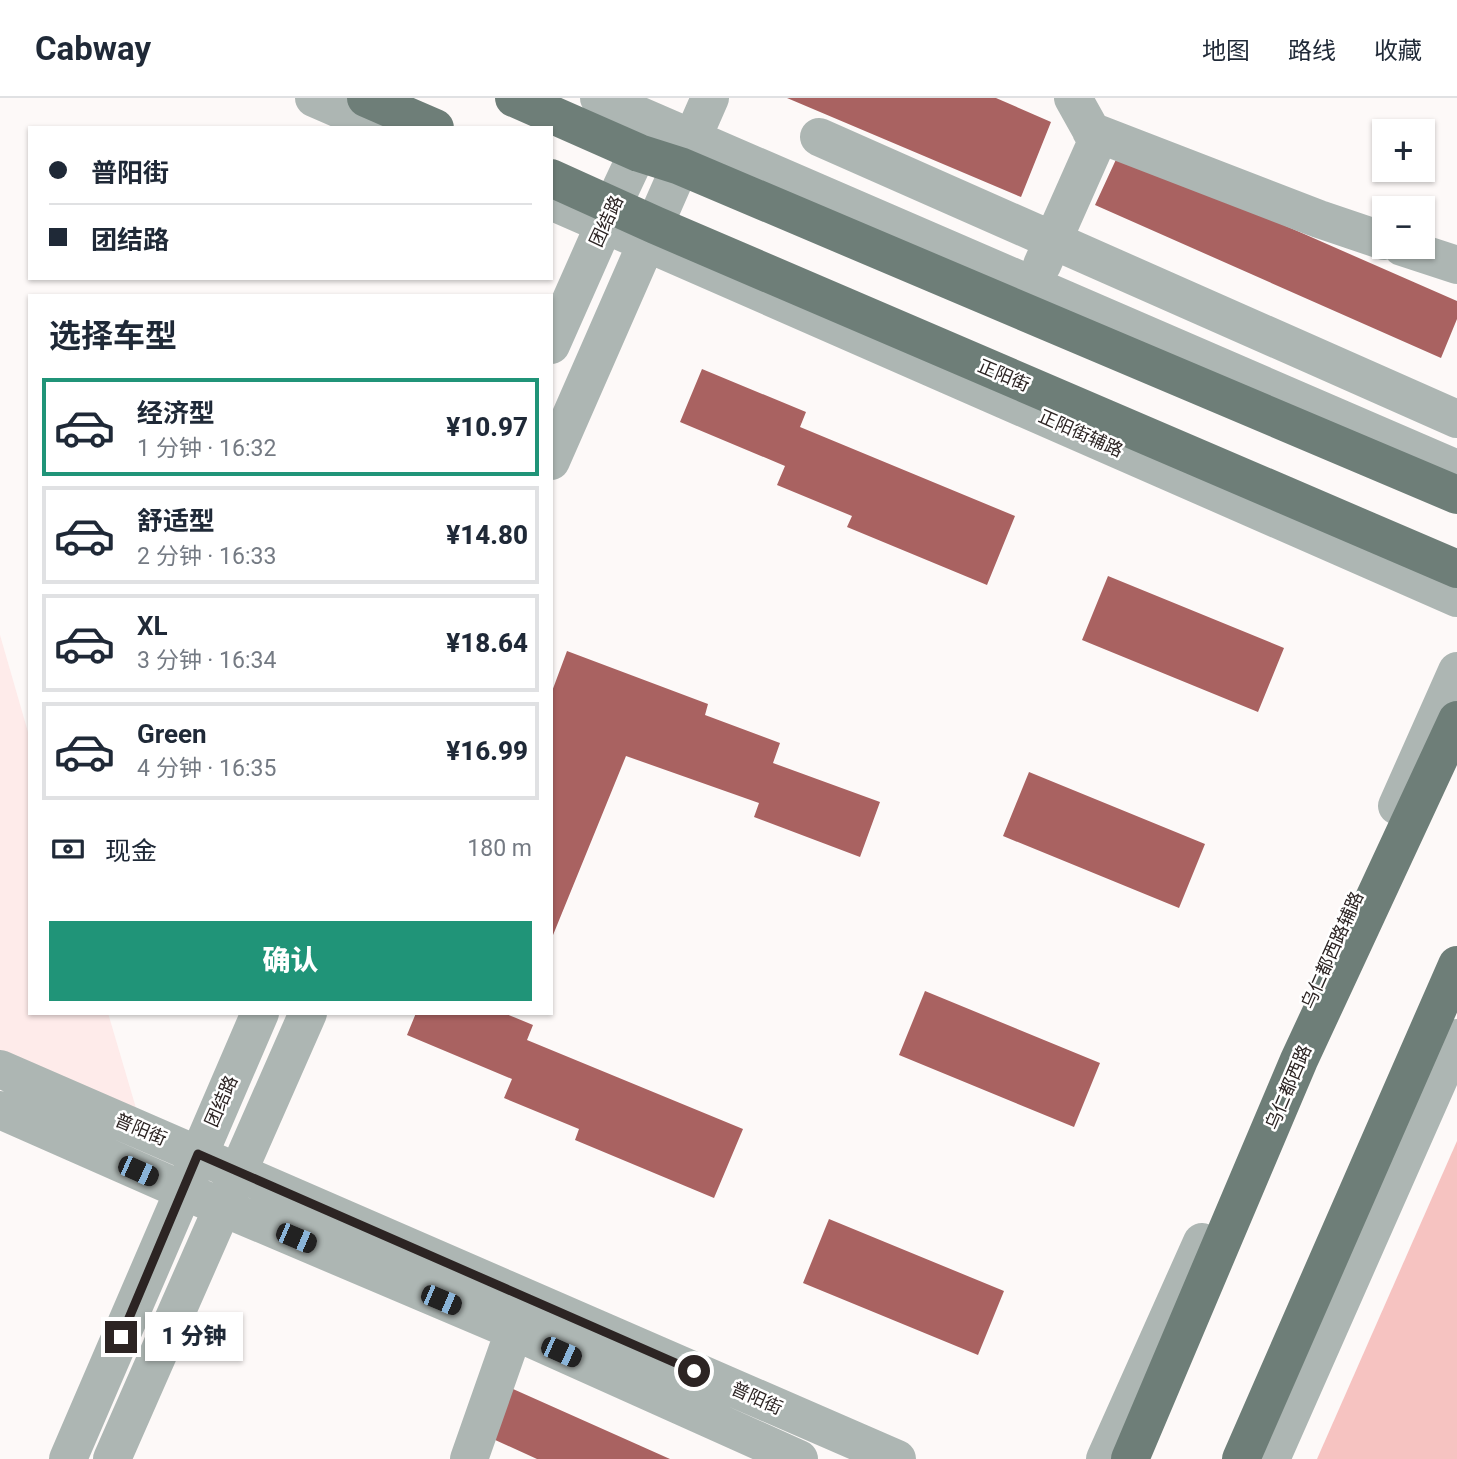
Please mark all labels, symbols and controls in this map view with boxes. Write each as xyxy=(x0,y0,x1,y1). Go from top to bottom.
text: Cabway xyxy=(35,29,151,68)
text: 地图 xyxy=(1202,37,1250,65)
text: 路线 xyxy=(1288,37,1336,65)
text: 收藏 xyxy=(1374,37,1422,65)
map controls xyxy=(1372,119,1435,259)
button: + xyxy=(1372,119,1435,182)
text: 普阳街 xyxy=(91,158,169,188)
street label: 团结路 xyxy=(585,192,627,250)
button: − xyxy=(1372,196,1435,259)
text: 团结路 xyxy=(91,225,169,255)
text: 选择车型 xyxy=(49,317,177,355)
street label: 正阳街 xyxy=(975,355,1033,395)
icon: car xyxy=(53,396,116,459)
text: 经济型 xyxy=(137,398,215,428)
street label: 正阳街辅路 xyxy=(1036,405,1126,461)
text: ¥10.97 xyxy=(446,412,528,442)
text: 1 分钟 · 16:32 xyxy=(137,435,276,462)
icon: car xyxy=(53,504,116,567)
text: 舒适型 xyxy=(137,506,215,536)
text: ¥14.80 xyxy=(446,520,528,550)
text: 2 分钟 · 16:33 xyxy=(137,543,276,570)
text: XL xyxy=(137,611,168,641)
icon: car xyxy=(53,612,116,675)
text: ¥18.64 xyxy=(446,628,528,658)
text: 3 分钟 · 16:34 xyxy=(137,647,276,674)
text: Green xyxy=(137,719,207,749)
icon: car xyxy=(53,720,116,783)
text: ¥16.99 xyxy=(446,736,528,766)
text: 4 分钟 · 16:35 xyxy=(137,755,276,782)
icon: cash xyxy=(49,830,87,868)
text: 180 m xyxy=(467,835,532,862)
text: 现金 xyxy=(105,836,157,866)
street label: 乌仁都西路辅路 xyxy=(1297,888,1367,1012)
button: 确认 xyxy=(49,921,532,1001)
street label: 乌仁都西路 xyxy=(1261,1041,1315,1133)
street label: 团结路 xyxy=(200,1072,242,1130)
street label: 普阳街 xyxy=(112,1109,170,1149)
car xyxy=(115,1153,162,1189)
car xyxy=(273,1220,320,1256)
car xyxy=(418,1282,465,1318)
callout: 1 分钟 xyxy=(146,1312,244,1362)
route end xyxy=(105,1321,137,1353)
text: 1 分钟 xyxy=(162,1323,227,1350)
car xyxy=(538,1334,585,1370)
route start xyxy=(678,1355,710,1387)
street label: 普阳街 xyxy=(728,1377,786,1419)

